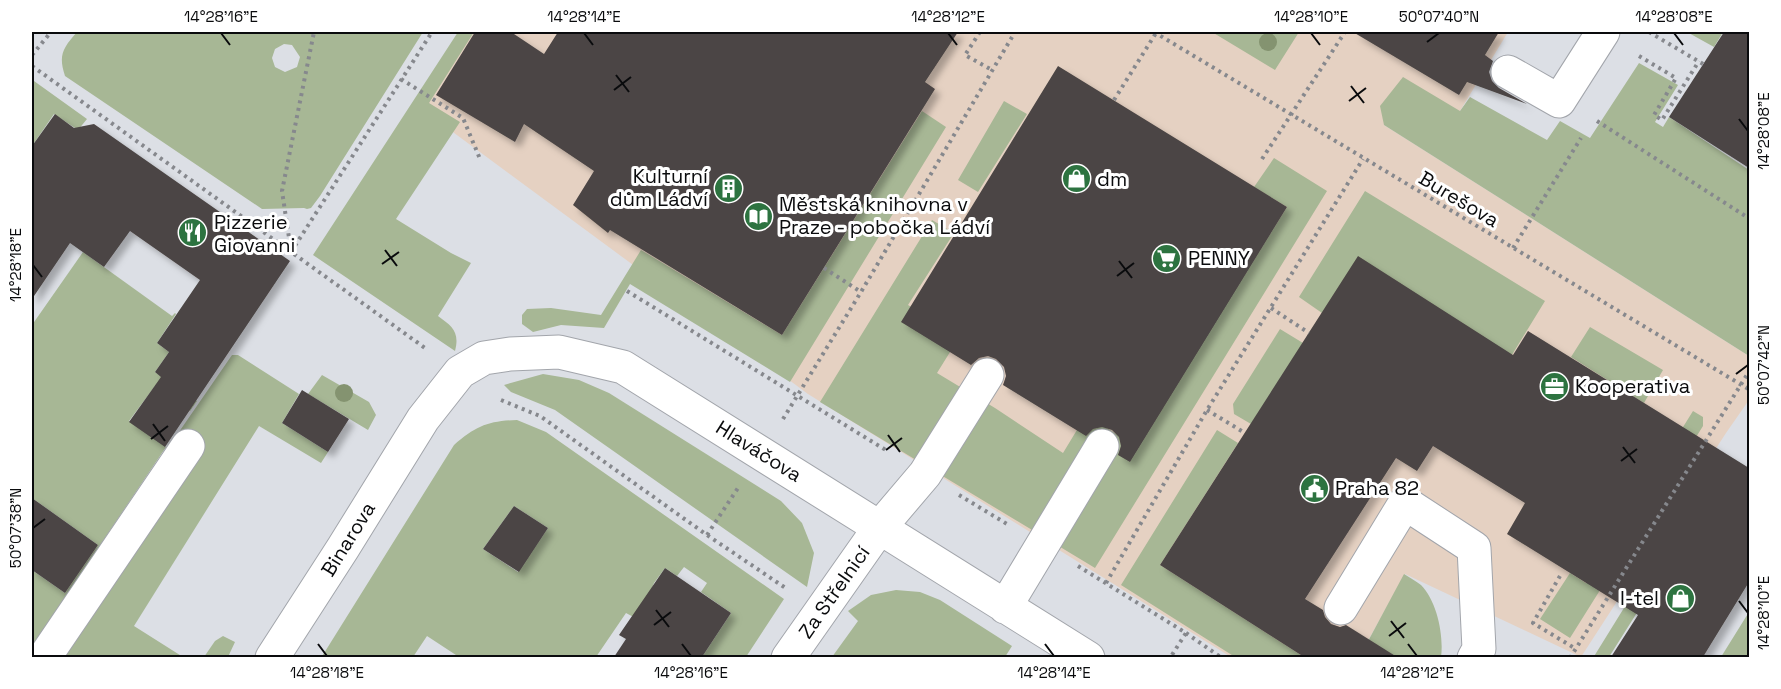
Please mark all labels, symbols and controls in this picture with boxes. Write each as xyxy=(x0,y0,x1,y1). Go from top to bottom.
text: 14°28'16"E xyxy=(184,7,258,26)
text: 14°28'14"E xyxy=(547,7,621,26)
text: 14°28'12"E xyxy=(911,7,985,26)
text: 14°28'10"E xyxy=(1274,7,1348,26)
text: 50°07'40"N xyxy=(1399,7,1479,26)
text: 14°28'08"E xyxy=(1635,7,1713,26)
text: 14°28'08"E xyxy=(1754,92,1773,170)
place label: Kulturní dům Ládví xyxy=(610,163,708,212)
shop icon: dm xyxy=(1060,163,1092,195)
street label: Burešova xyxy=(1414,165,1504,233)
place label: dm xyxy=(1097,166,1127,192)
building icon: Kulturní dům Ládví xyxy=(713,172,745,204)
place label: Městská knihovna v Praze - pobočka Ládví xyxy=(779,191,990,240)
library icon: Městská knihovna v Praze - pobočka Ládví xyxy=(742,200,774,232)
place label: Pizzerie Giovanni xyxy=(214,209,295,258)
restaurant icon: Pizzerie Giovanni xyxy=(177,217,209,249)
text: 14°28'18"E xyxy=(6,228,25,302)
supermarket icon: PENNY xyxy=(1151,242,1183,274)
place label: PENNY xyxy=(1188,245,1250,271)
text: 50°07'42"N xyxy=(1754,325,1773,405)
office icon: Kooperativa xyxy=(1538,370,1570,402)
place label: Kooperativa xyxy=(1575,373,1690,399)
street label: Hlaváčova xyxy=(711,414,807,488)
public building icon: Praha 82 xyxy=(1298,472,1330,504)
place label: Praha 82 xyxy=(1335,475,1419,501)
text: 50°07'38"N xyxy=(6,488,25,568)
street label: Binarova xyxy=(315,497,381,581)
street label: Za Střelnicí xyxy=(792,540,876,644)
text: 14°28'10"E xyxy=(1754,576,1773,650)
shop icon: I-tel xyxy=(1664,582,1696,614)
place label: I-tel xyxy=(1620,585,1659,611)
text: 14°28'18"E xyxy=(290,663,364,682)
text: 14°28'16"E xyxy=(654,663,728,682)
text: 14°28'14"E xyxy=(1017,663,1091,682)
text: 14°28'12"E xyxy=(1380,663,1454,682)

